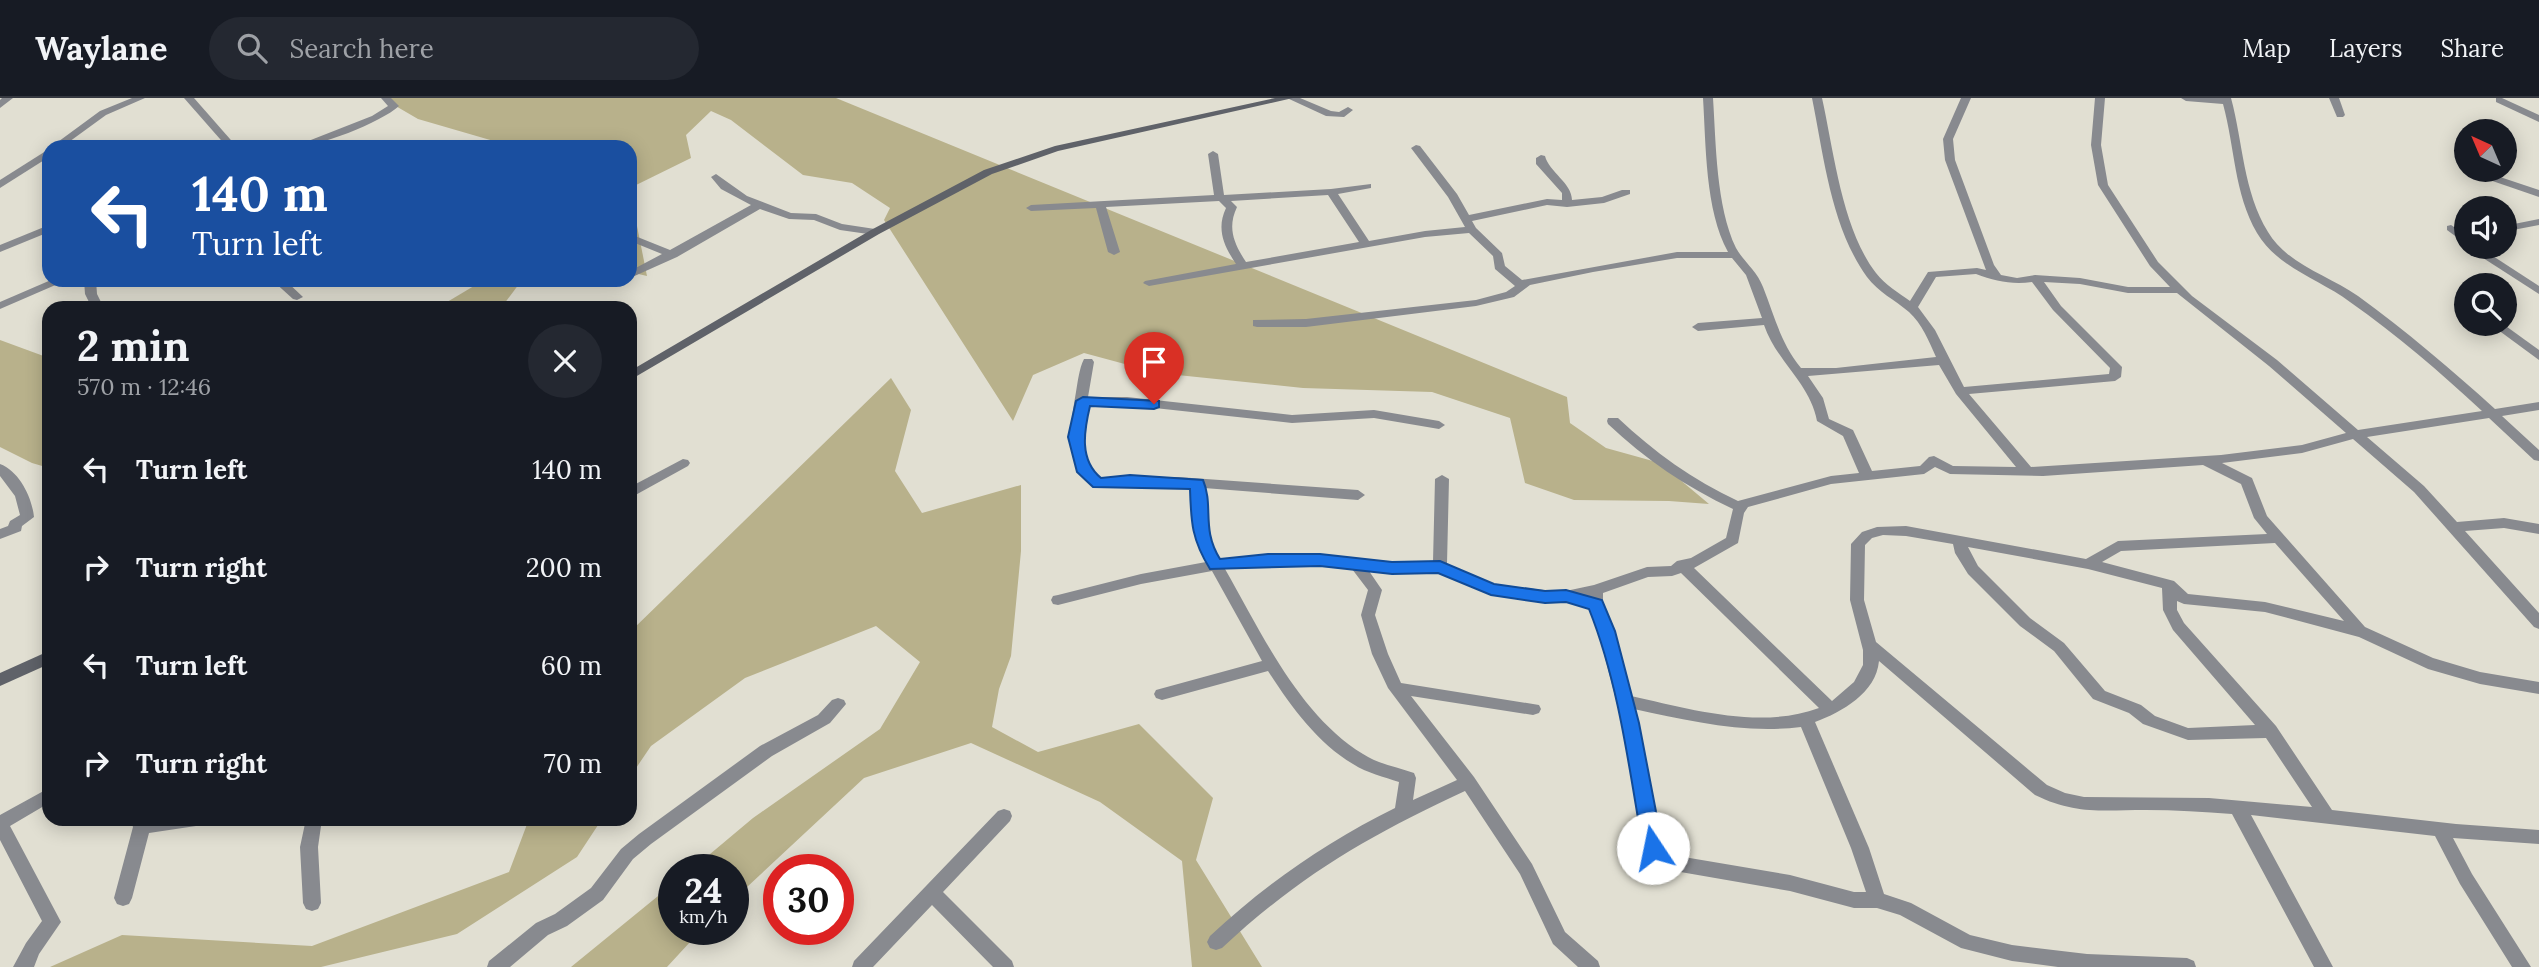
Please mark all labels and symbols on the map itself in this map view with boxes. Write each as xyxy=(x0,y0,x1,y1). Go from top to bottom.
north arrow xyxy=(2454,119,2516,182)
pin xyxy=(1124,332,1184,404)
position arrow xyxy=(1616,811,1690,885)
speed limit sign: 30 xyxy=(763,854,854,945)

